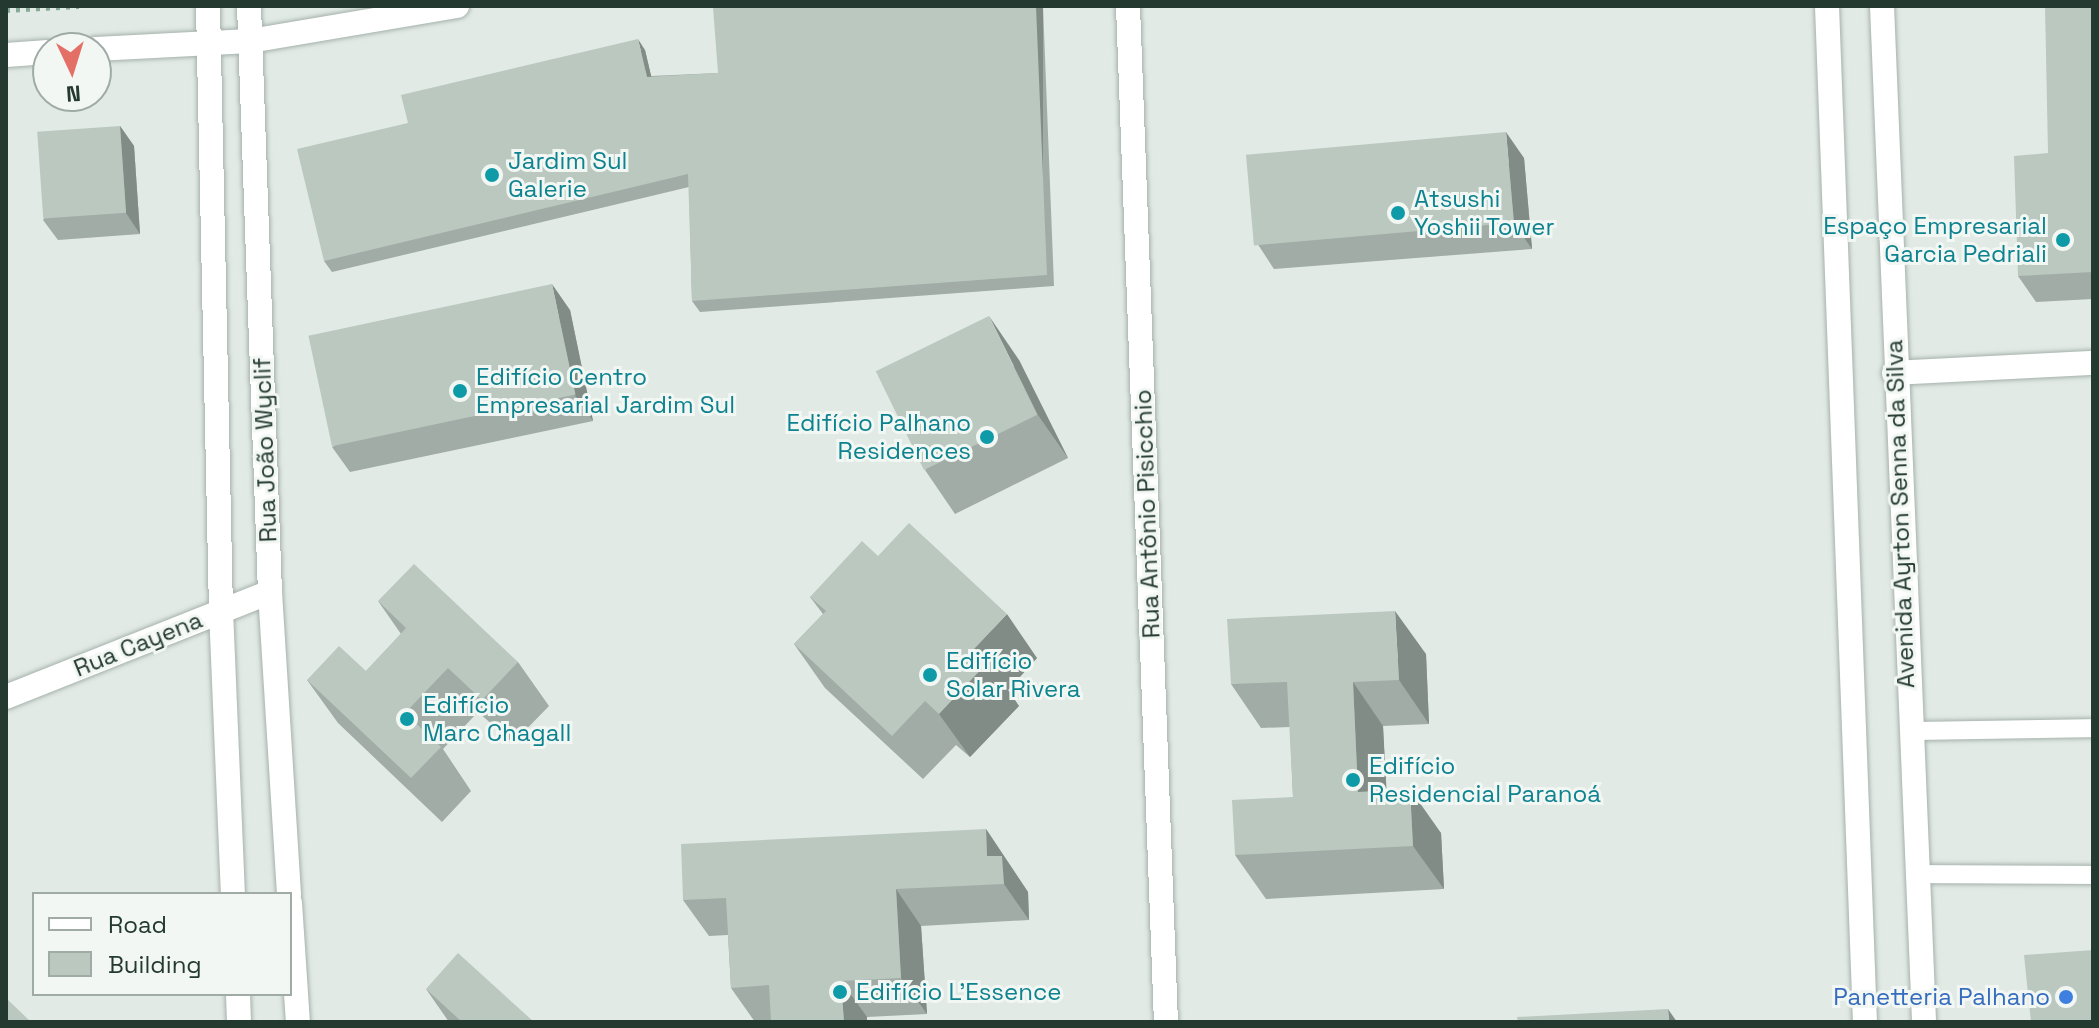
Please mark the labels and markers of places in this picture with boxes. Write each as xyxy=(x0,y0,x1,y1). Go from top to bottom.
place label: Jardim Sul Galerie xyxy=(508,147,627,203)
marker: Jardim Sul Galerie xyxy=(483,166,501,184)
place label: Atsushi Yoshii Tower xyxy=(1414,185,1555,241)
marker: Atsushi Yoshii Tower xyxy=(1389,204,1407,222)
place label: Espaço Empresarial Garcia Pedriali xyxy=(1823,212,2047,268)
marker: Espaço Empresarial Garcia Pedriali xyxy=(2054,231,2072,249)
place label: Edifício Centro Empresarial Jardim Sul xyxy=(476,363,735,419)
marker: Edifício Centro Empresarial Jardim Sul xyxy=(451,382,469,400)
place label: Edifício Palhano Residences xyxy=(787,409,971,465)
marker: Edifício Palhano Residences xyxy=(978,428,996,446)
place label: Edifício Solar Rivera xyxy=(946,647,1081,703)
marker: Edifício Solar Rivera xyxy=(921,666,939,684)
place label: Edifício Marc Chagall xyxy=(423,691,571,747)
marker: Edifício Marc Chagall xyxy=(398,710,416,728)
place label: Edifício Residencial Paranoá xyxy=(1369,752,1601,808)
marker: Edifício Residencial Paranoá xyxy=(1344,771,1362,789)
place label: Edifício L'Essence xyxy=(856,978,1061,1006)
marker: Edifício L'Essence xyxy=(831,983,849,1001)
place label: Panetteria Palhano xyxy=(1833,983,2050,1011)
marker: Panetteria Palhano xyxy=(2057,988,2075,1006)

